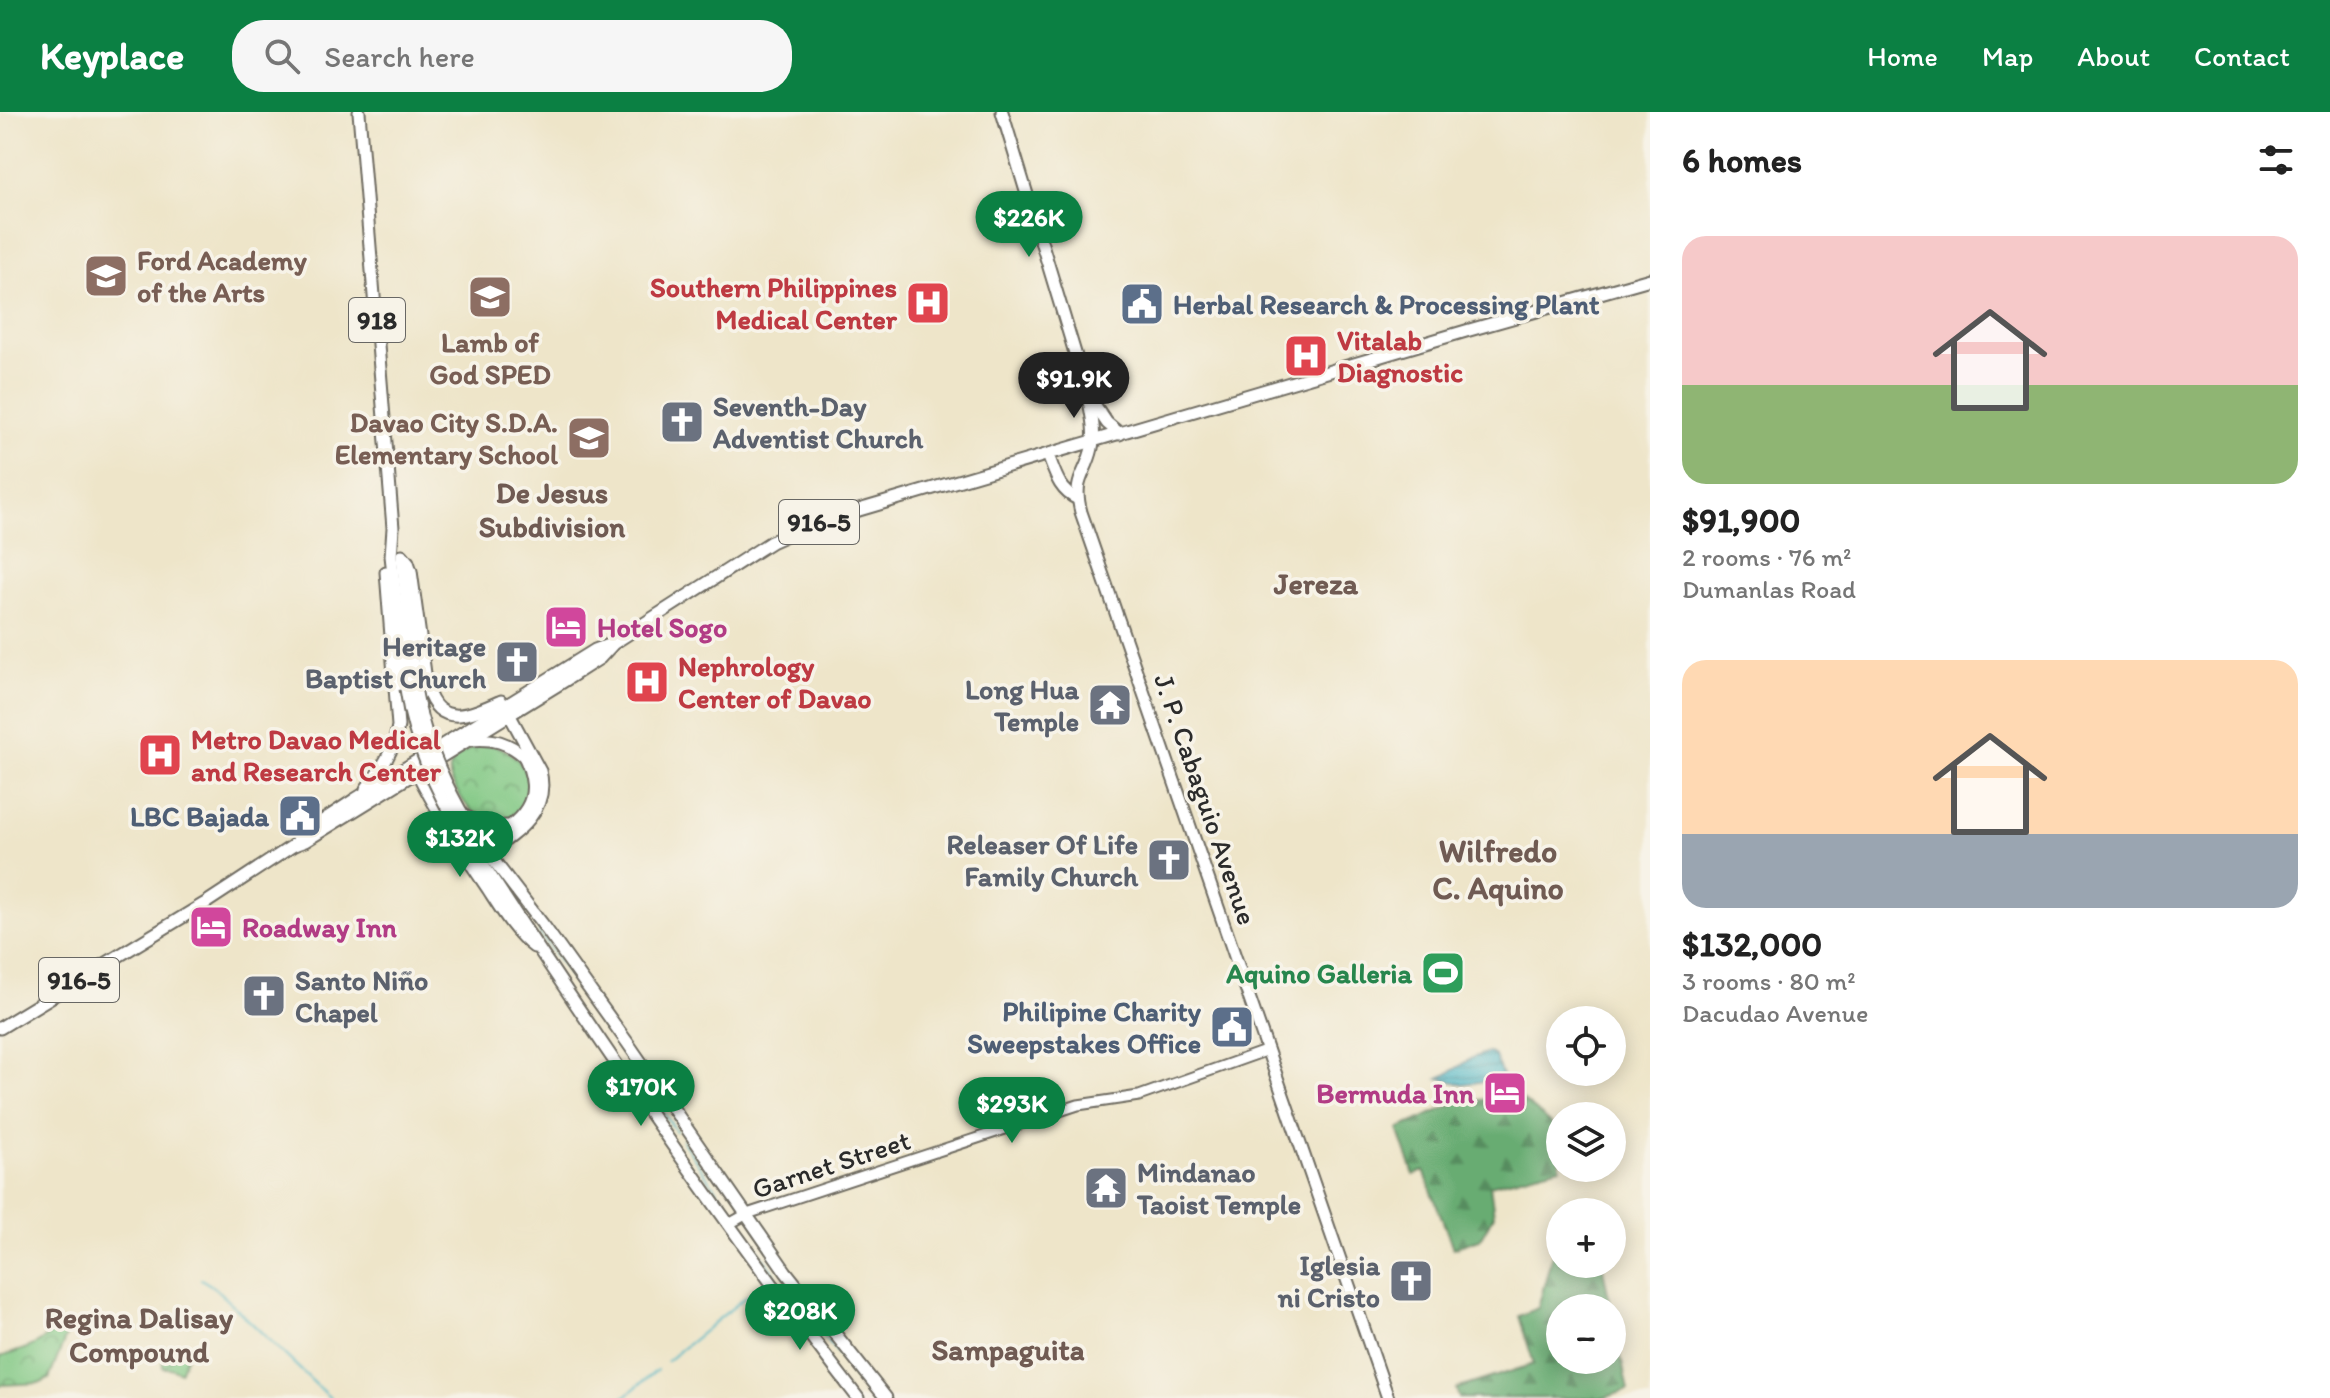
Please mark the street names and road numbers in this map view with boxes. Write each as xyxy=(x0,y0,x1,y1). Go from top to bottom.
road number: 918 xyxy=(349,298,405,342)
road number: 916-5 xyxy=(779,500,859,544)
street label: J. P. Cabaguio Avenue xyxy=(1147,669,1265,929)
road number: 916-5 xyxy=(39,958,119,1002)
street label: Garnet Street xyxy=(748,1122,914,1206)

